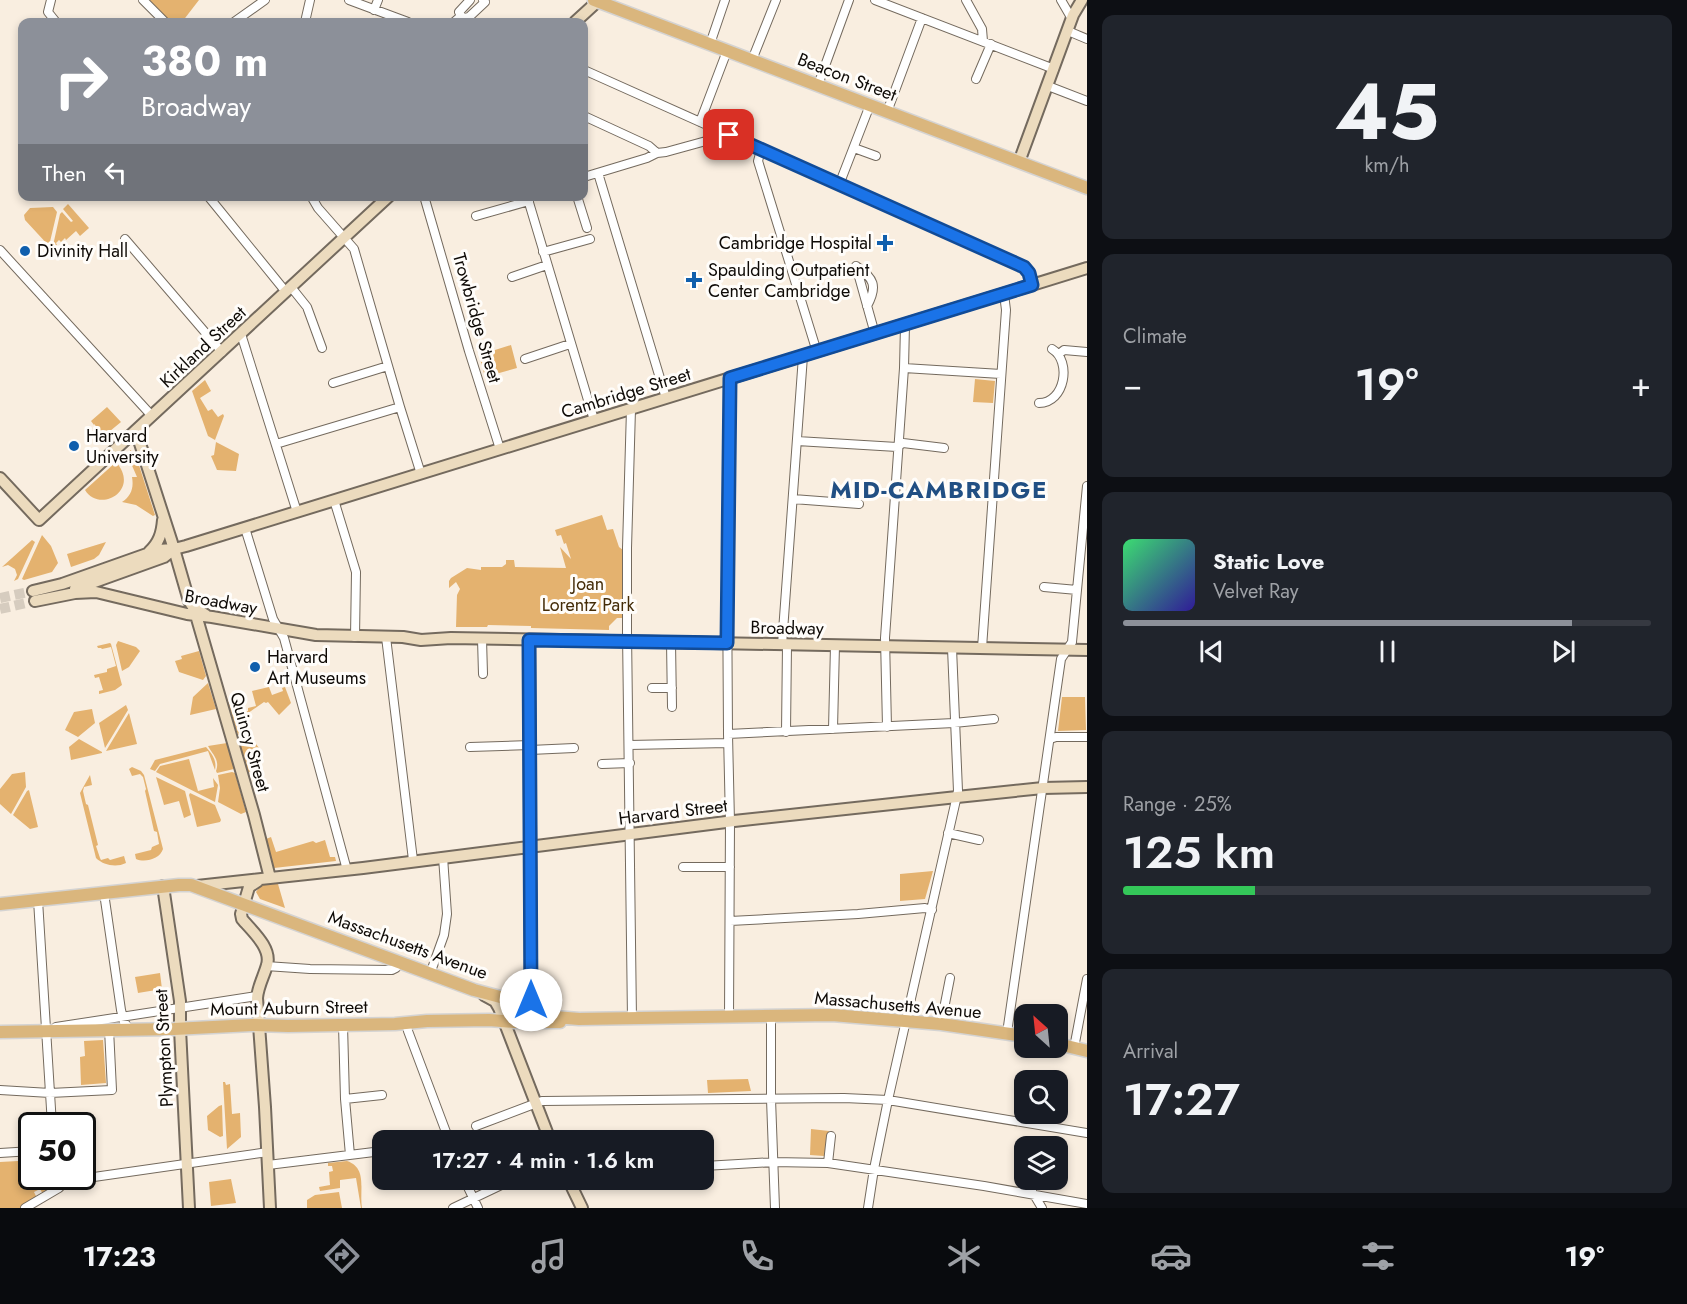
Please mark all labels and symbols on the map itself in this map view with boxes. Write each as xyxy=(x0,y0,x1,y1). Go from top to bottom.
street label: Beacon Street xyxy=(794,46,901,108)
pin xyxy=(703,109,754,160)
place label: Cambridge Hospital xyxy=(719,230,872,256)
marker: Cambridge Hospital xyxy=(876,234,894,252)
place label: Divinity Hall xyxy=(37,238,128,264)
marker: Divinity Hall xyxy=(18,244,32,258)
street label: Trowbridge Street xyxy=(446,250,508,387)
place label: Spaulding Outpatient Center Cambridge xyxy=(708,257,870,304)
marker: Spaulding Outpatient Center Cambridge xyxy=(685,271,703,289)
street label: Kirkland Street xyxy=(154,300,253,394)
street label: Cambridge Street xyxy=(558,361,695,425)
place label: Harvard University xyxy=(86,423,159,470)
marker: Harvard University xyxy=(67,439,81,453)
district label: MID-CAMBRIDGE xyxy=(830,472,1048,507)
park label: Joan Lorentz Park xyxy=(542,571,634,618)
street label: Broadway xyxy=(183,583,259,621)
street label: Broadway xyxy=(750,614,824,642)
place label: Harvard Art Museums xyxy=(267,644,366,691)
marker: Harvard Art Museums xyxy=(248,660,262,674)
street label: Quincy Street xyxy=(223,689,277,796)
street label: Harvard Street xyxy=(617,792,730,832)
street label: Massachusetts Avenue xyxy=(325,904,491,986)
position arrow xyxy=(499,968,563,1032)
street label: Massachusetts Avenue xyxy=(813,985,983,1025)
street label: Plympton Street xyxy=(148,988,180,1108)
street label: Mount Auburn Street xyxy=(210,994,369,1022)
north arrow xyxy=(1014,1004,1068,1058)
speed limit sign: 50 xyxy=(18,1112,96,1190)

